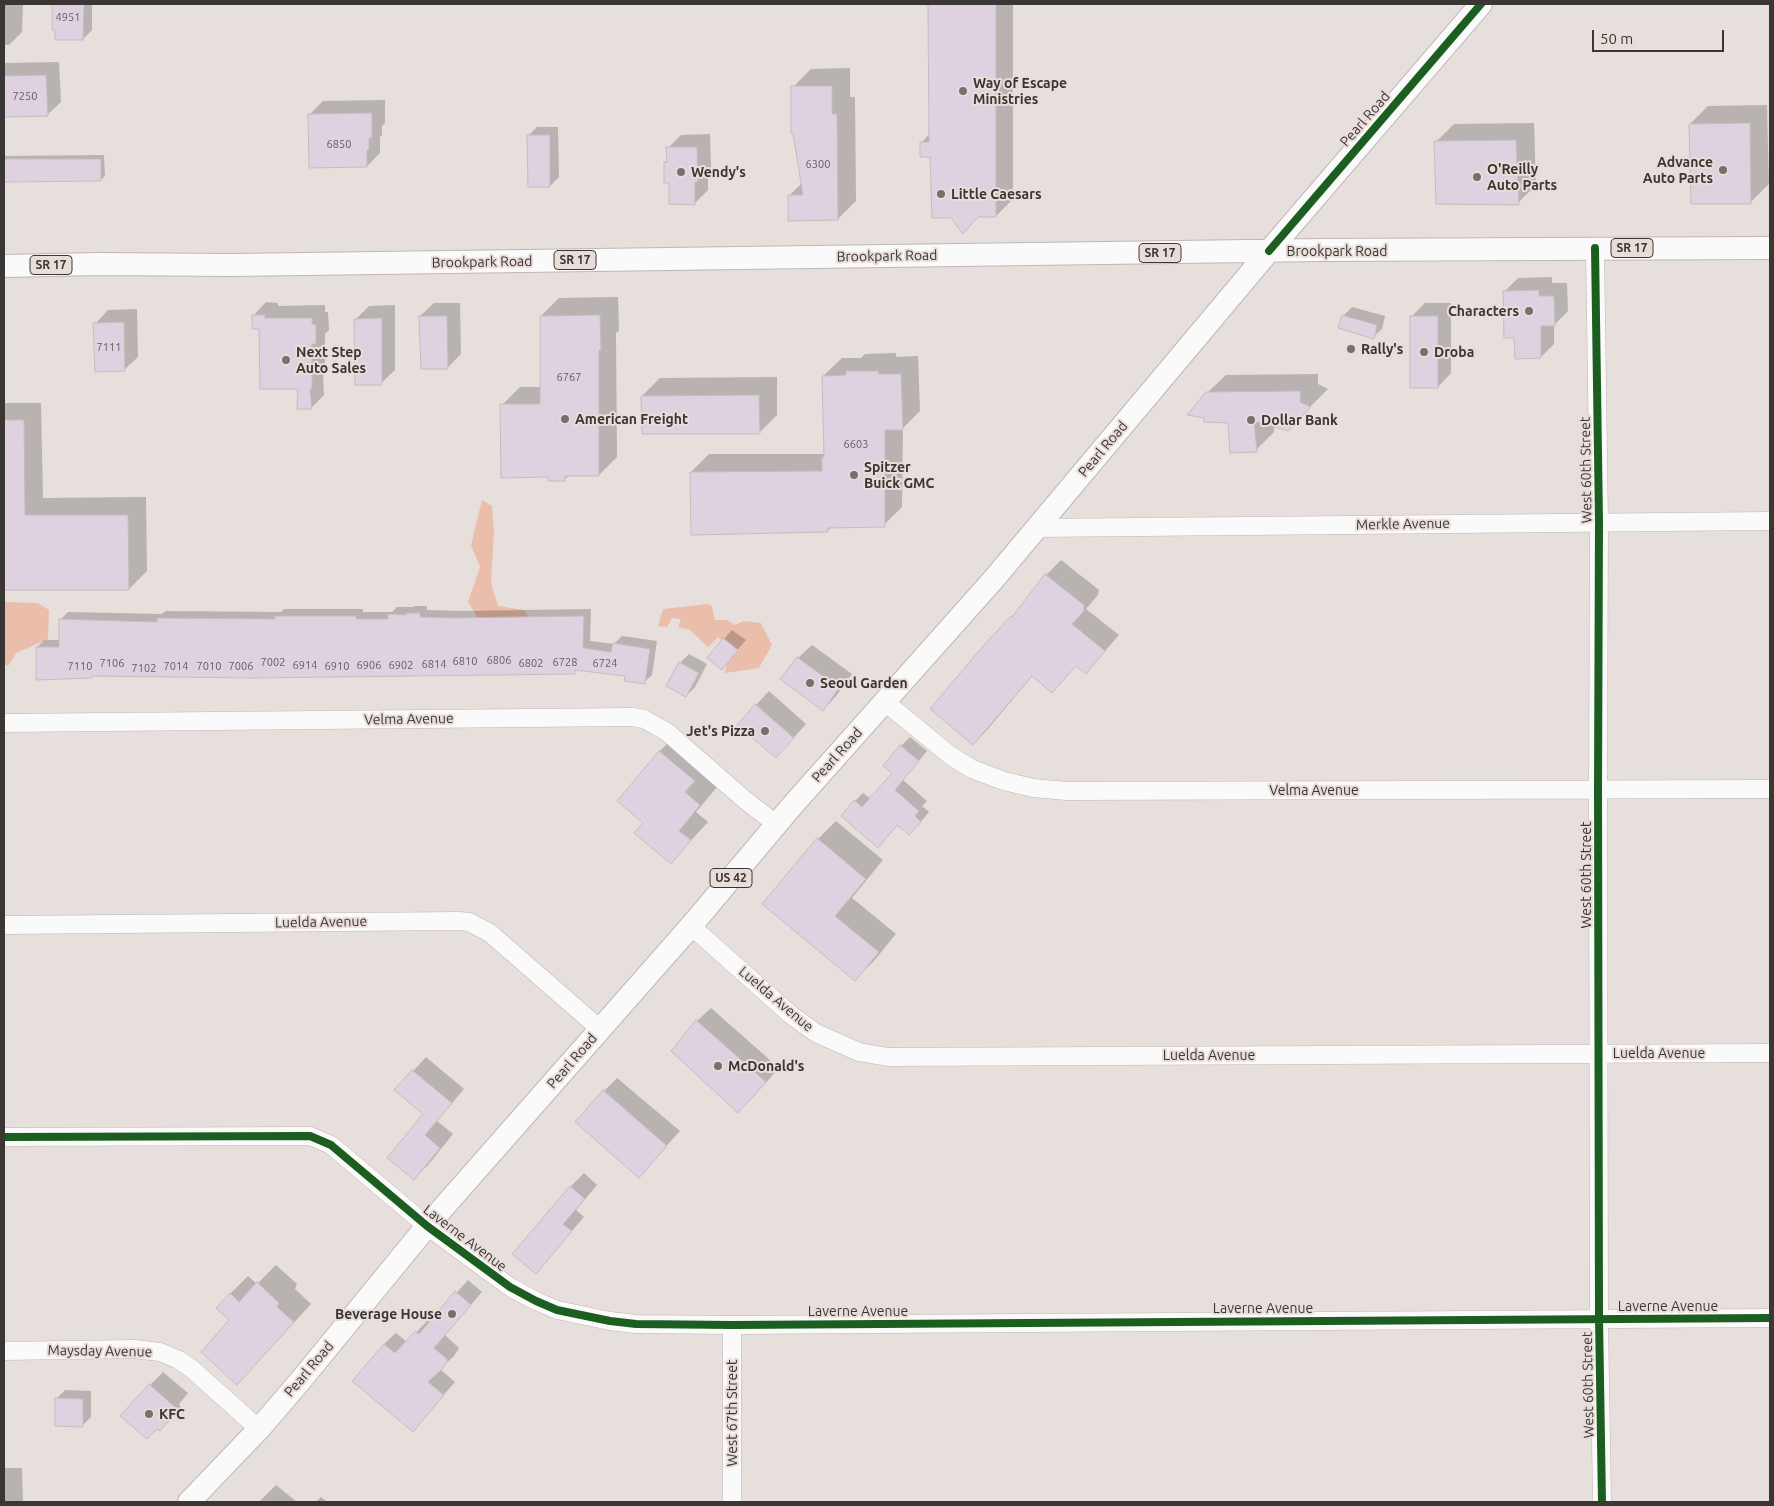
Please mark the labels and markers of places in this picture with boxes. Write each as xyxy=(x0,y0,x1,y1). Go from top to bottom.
place label: Way of Escape Ministries xyxy=(973,75,1067,108)
marker: Way of Escape Ministries xyxy=(957,85,969,97)
place label: Advance Auto Parts xyxy=(1643,154,1713,186)
place label: O'Reilly Auto Parts xyxy=(1487,161,1557,193)
place label: Wendy's xyxy=(691,164,746,180)
marker: Advance Auto Parts xyxy=(1717,164,1729,176)
marker: Wendy's xyxy=(675,166,687,178)
marker: O'Reilly Auto Parts xyxy=(1471,171,1483,183)
place label: Little Caesars xyxy=(951,186,1042,202)
marker: Little Caesars xyxy=(935,188,947,200)
place label: Characters xyxy=(1448,303,1519,319)
marker: Characters xyxy=(1523,305,1535,317)
place label: Rally's xyxy=(1361,341,1403,357)
marker: Rally's xyxy=(1345,343,1357,355)
place label: Next Step Auto Sales xyxy=(296,344,366,377)
place label: Droba xyxy=(1434,344,1474,360)
marker: Droba xyxy=(1418,346,1430,358)
marker: Next Step Auto Sales xyxy=(280,354,292,366)
place label: American Freight xyxy=(575,411,688,427)
place label: Dollar Bank xyxy=(1261,412,1338,428)
marker: American Freight xyxy=(559,413,571,425)
marker: Dollar Bank xyxy=(1245,414,1257,426)
place label: Spitzer Buick GMC xyxy=(864,459,935,492)
marker: Spitzer Buick GMC xyxy=(848,469,860,481)
place label: Seoul Garden xyxy=(820,675,908,691)
marker: Seoul Garden xyxy=(804,677,816,689)
place label: Jet's Pizza xyxy=(686,723,755,739)
marker: Jet's Pizza xyxy=(759,725,771,737)
place label: McDonald's xyxy=(728,1058,804,1074)
marker: McDonald's xyxy=(712,1060,724,1072)
place label: Beverage House xyxy=(335,1306,442,1322)
marker: Beverage House xyxy=(446,1308,458,1320)
place label: KFC xyxy=(159,1406,185,1422)
marker: KFC xyxy=(143,1408,155,1420)

